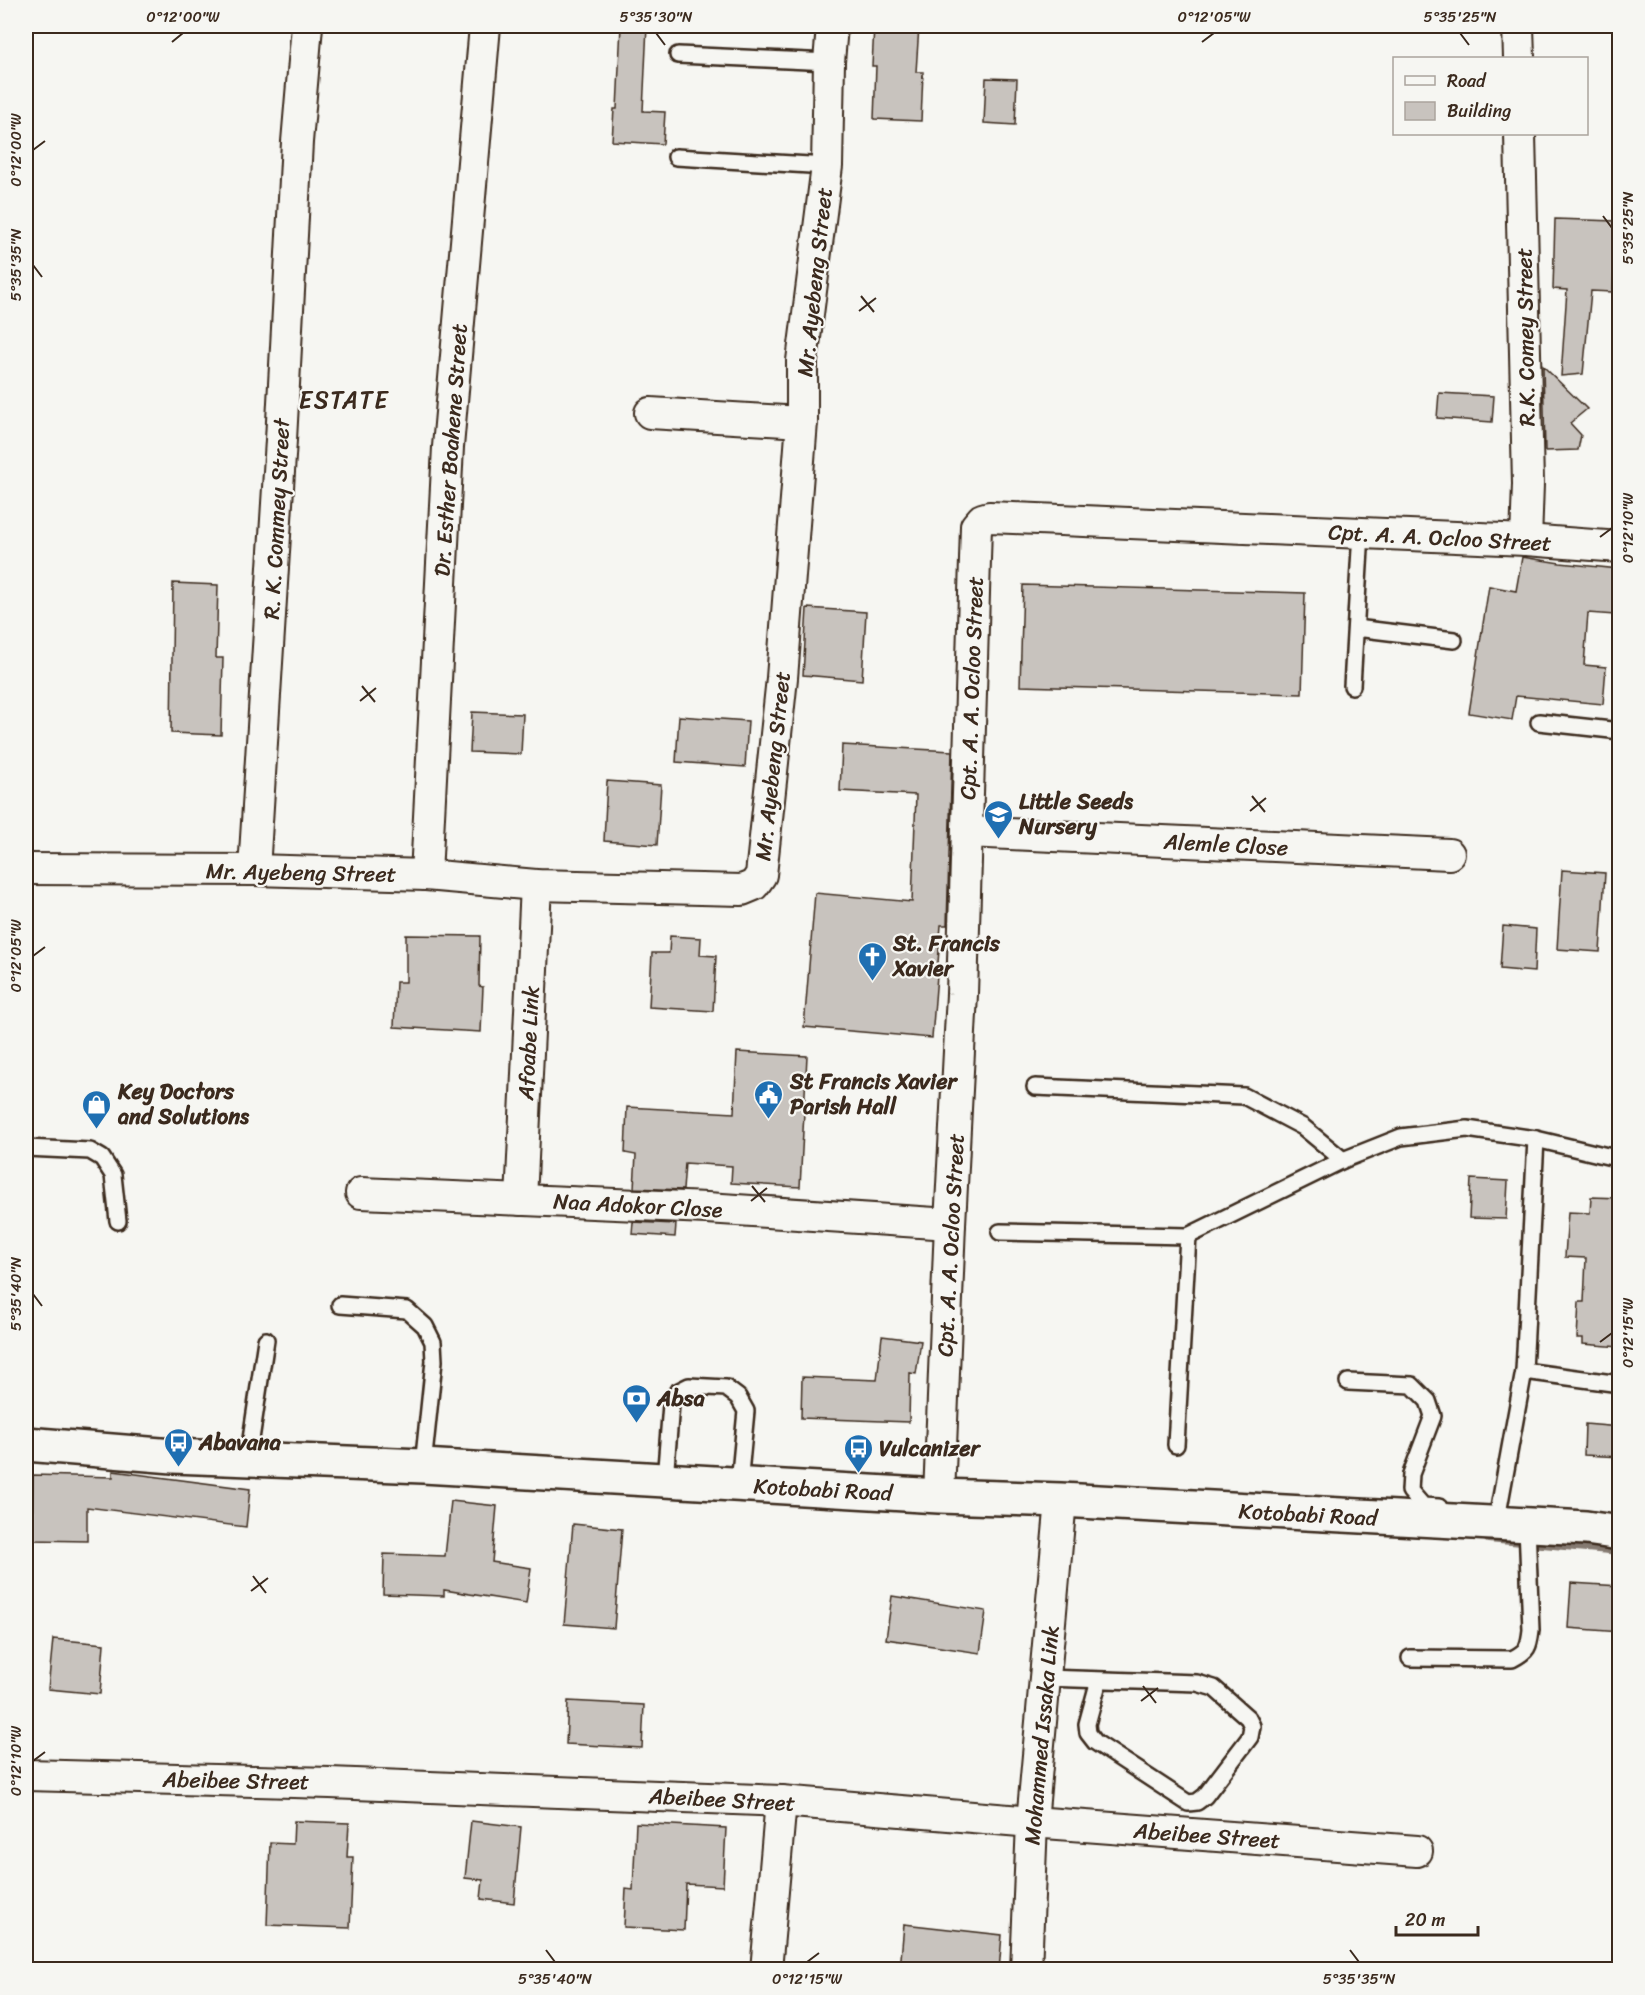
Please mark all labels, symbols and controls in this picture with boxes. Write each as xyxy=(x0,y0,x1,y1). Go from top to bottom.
text: 0°12'00"W xyxy=(146,4,220,30)
text: 5°35'30"N xyxy=(620,4,693,30)
text: 0°12'05"W xyxy=(1177,4,1251,30)
text: 5°35'25"N xyxy=(1423,4,1497,30)
legend xyxy=(1393,57,1588,135)
text: Road xyxy=(1447,65,1487,97)
text: Building xyxy=(1447,95,1511,127)
text: 0°12'00"W xyxy=(3,113,29,187)
street label: Mr. Ayebeng Street xyxy=(785,185,844,379)
text: 5°35'25"N xyxy=(1615,191,1641,265)
text: 5°35'35"N xyxy=(3,228,29,301)
street label: R.K. Comey Street xyxy=(1504,247,1547,427)
street label: Dr. Esther Boahene Street xyxy=(422,322,479,578)
district label: ESTATE xyxy=(299,379,389,421)
street label: R. K. Commey Street xyxy=(252,416,301,620)
text: 0°12'10"W xyxy=(1615,492,1641,563)
street label: Cpt. A. A. Ocloo Street xyxy=(1327,512,1553,563)
street label: Cpt. A. A. Ocloo Street xyxy=(948,575,995,800)
street label: Mr. Ayebeng Street xyxy=(743,669,802,863)
place label: Little Seeds Nursery xyxy=(1018,782,1134,846)
school or university icon: Little Seeds Nursery xyxy=(982,798,1014,840)
street label: Alemle Close xyxy=(1162,822,1289,867)
street label: Mr. Ayebeng Street xyxy=(205,851,397,894)
text: 0°12'05"W xyxy=(3,919,29,993)
place label: St. Francis Xavier xyxy=(891,924,1001,988)
church icon: St. Francis Xavier xyxy=(856,940,888,982)
street label: Afoabe Link xyxy=(506,985,551,1102)
place label: St Francis Xavier Parish Hall xyxy=(789,1062,958,1126)
place label: Key Doctors and Solutions xyxy=(117,1072,250,1136)
public building icon: St Francis Xavier Parish Hall xyxy=(753,1078,785,1120)
shop icon: Key Doctors and Solutions xyxy=(81,1088,113,1130)
street label: Cpt. A. A. Ocloo Street xyxy=(925,1132,976,1358)
street label: Naa Adokor Close xyxy=(552,1182,724,1229)
text: 5°35'40"N xyxy=(3,1256,29,1331)
text: 0°12'15"W xyxy=(1615,1298,1641,1368)
place label: Absa xyxy=(656,1379,705,1418)
bank icon: Absa xyxy=(620,1382,652,1424)
place label: Abavana xyxy=(198,1423,282,1462)
bus stop icon: Abavana xyxy=(162,1426,194,1468)
place label: Vulcanizer xyxy=(879,1429,982,1468)
bus stop icon: Vulcanizer xyxy=(842,1432,874,1474)
street label: Kotobabi Road xyxy=(753,1466,895,1513)
street label: Kotobabi Road xyxy=(1238,1491,1380,1538)
street label: Mohammed Issaka Link xyxy=(1012,1623,1071,1847)
text: 0°12'10"W xyxy=(3,1725,29,1796)
street label: Abeibee Street xyxy=(161,1760,310,1801)
street label: Abeibee Street xyxy=(647,1776,797,1823)
street label: Abeibee Street xyxy=(1132,1811,1282,1860)
scale bar xyxy=(1396,1899,1478,1937)
text: 20 m xyxy=(1405,1904,1445,1936)
text: 5°35'40"N xyxy=(518,1966,593,1992)
text: 0°12'15"W xyxy=(772,1966,842,1992)
text: 5°35'35"N xyxy=(1323,1966,1396,1992)

